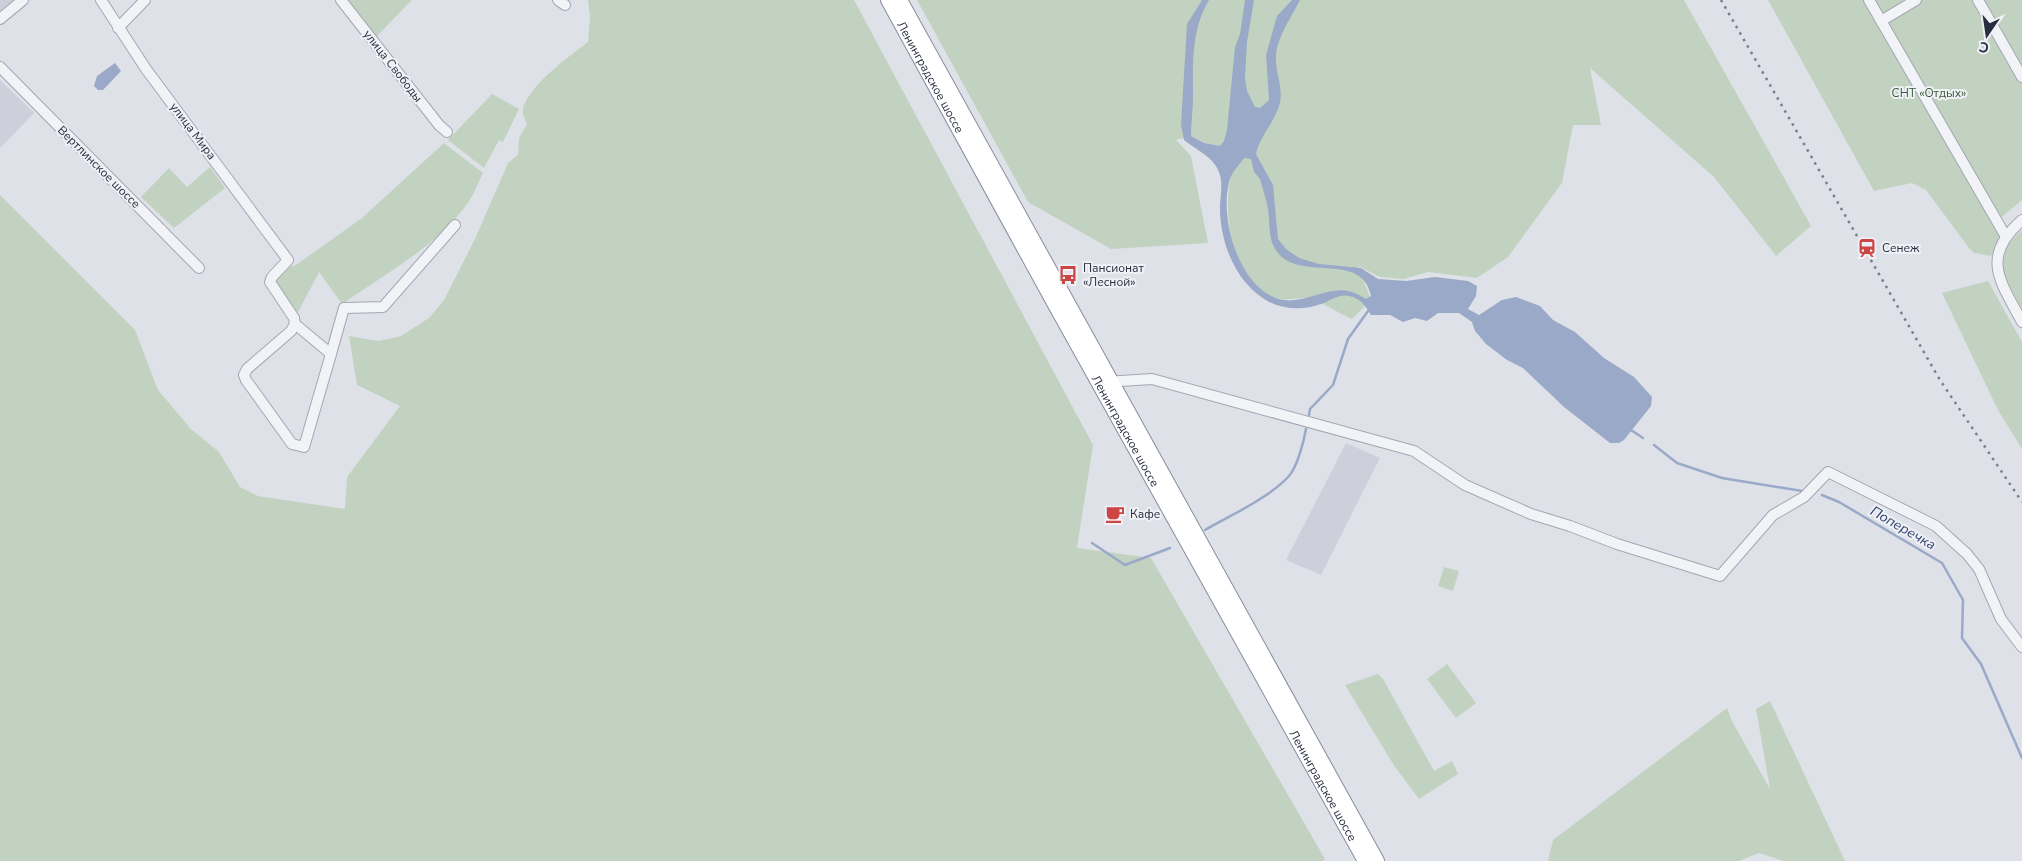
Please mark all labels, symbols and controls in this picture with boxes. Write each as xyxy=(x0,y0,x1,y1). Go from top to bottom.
north arrow xyxy=(1962,10,2012,60)
street label: Ленинградское шоссе xyxy=(893,18,967,136)
street label: улица Свободы xyxy=(360,27,426,105)
text: С xyxy=(1977,37,1991,58)
park label: СНТ «Отдых» xyxy=(1892,85,1966,101)
street label: улица Мира xyxy=(166,99,220,163)
street label: Вертлинское шоссе xyxy=(54,122,144,212)
station icon: Сенеж xyxy=(1856,237,1878,259)
place label: Сенеж xyxy=(1882,240,1920,256)
place label: Пансионат «Лесной» xyxy=(1083,260,1145,290)
bus stop icon: Пансионат «Лесной» xyxy=(1057,264,1079,286)
street label: Ленинградское шоссе xyxy=(1088,372,1163,490)
water label: Поперечка xyxy=(1867,502,1939,554)
cafe icon: Кафе xyxy=(1104,503,1126,525)
place label: Кафе xyxy=(1130,506,1160,522)
street label: Ленинградское шоссе xyxy=(1286,727,1360,844)

